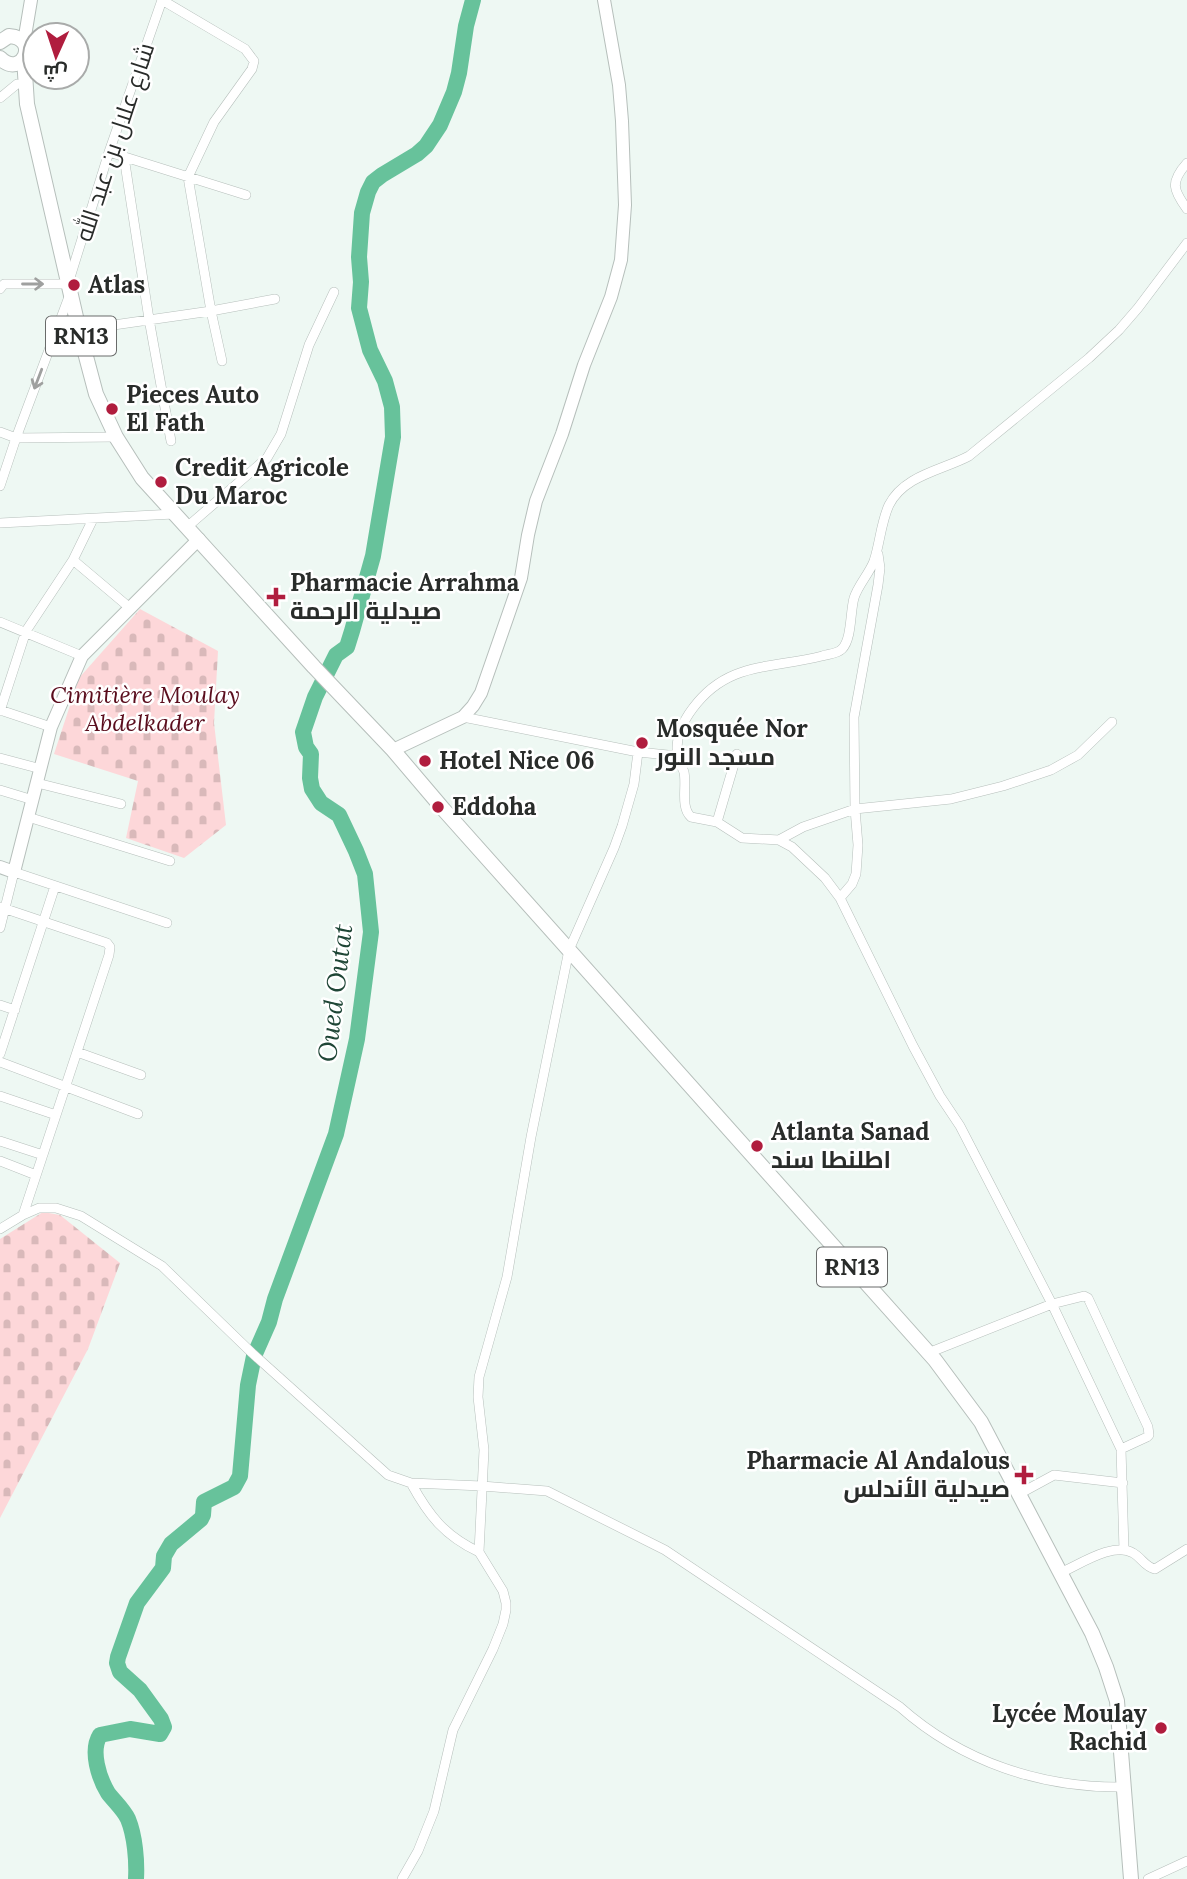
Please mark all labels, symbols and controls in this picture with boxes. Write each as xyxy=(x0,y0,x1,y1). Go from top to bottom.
north arrow xyxy=(21,21,91,91)
street label: شارع علال بن عبد الله xyxy=(68,39,162,245)
text: ش xyxy=(42,60,68,86)
place label: Atlas xyxy=(88,269,145,300)
one-way arrow xyxy=(21,277,44,291)
marker: Atlas xyxy=(66,277,82,293)
road number: RN13 xyxy=(46,316,116,356)
one-way arrow xyxy=(31,368,43,390)
place label: Pieces Auto El Fath xyxy=(126,379,259,438)
marker: Pieces Auto El Fath xyxy=(104,401,120,417)
place label: Credit Agricole Du Maroc xyxy=(175,452,349,511)
marker: Credit Agricole Du Maroc xyxy=(153,474,169,490)
place label: Pharmacie Arrahma صيدلية الرحمة xyxy=(290,567,520,626)
marker: Pharmacie Arrahma صيدلية الرحمة xyxy=(268,589,284,605)
park label: Cimitière Moulay Abdelkader xyxy=(50,679,240,738)
place label: Mosquée Nor مسجد النور xyxy=(655,713,808,772)
marker: Mosquée Nor مسجد النور xyxy=(634,735,650,751)
place label: Hotel Nice 06 xyxy=(439,745,595,776)
marker: Hotel Nice 06 xyxy=(417,753,433,769)
place label: Eddoha xyxy=(452,791,537,822)
marker: Eddoha xyxy=(430,799,446,815)
water label: Oued Outat xyxy=(310,922,359,1064)
place label: Atlanta Sanad اطلنطا سند xyxy=(771,1116,930,1175)
marker: Atlanta Sanad اطلنطا سند xyxy=(749,1138,765,1154)
road number: RN13 xyxy=(817,1248,887,1286)
place label: Pharmacie Al Andalous صيدلية الأندلس xyxy=(746,1445,1010,1504)
marker: Pharmacie Al Andalous صيدلية الأندلس xyxy=(1016,1467,1032,1483)
place label: Lycée Moulay Rachid xyxy=(992,1698,1148,1757)
marker: Lycée Moulay Rachid xyxy=(1153,1720,1169,1736)

